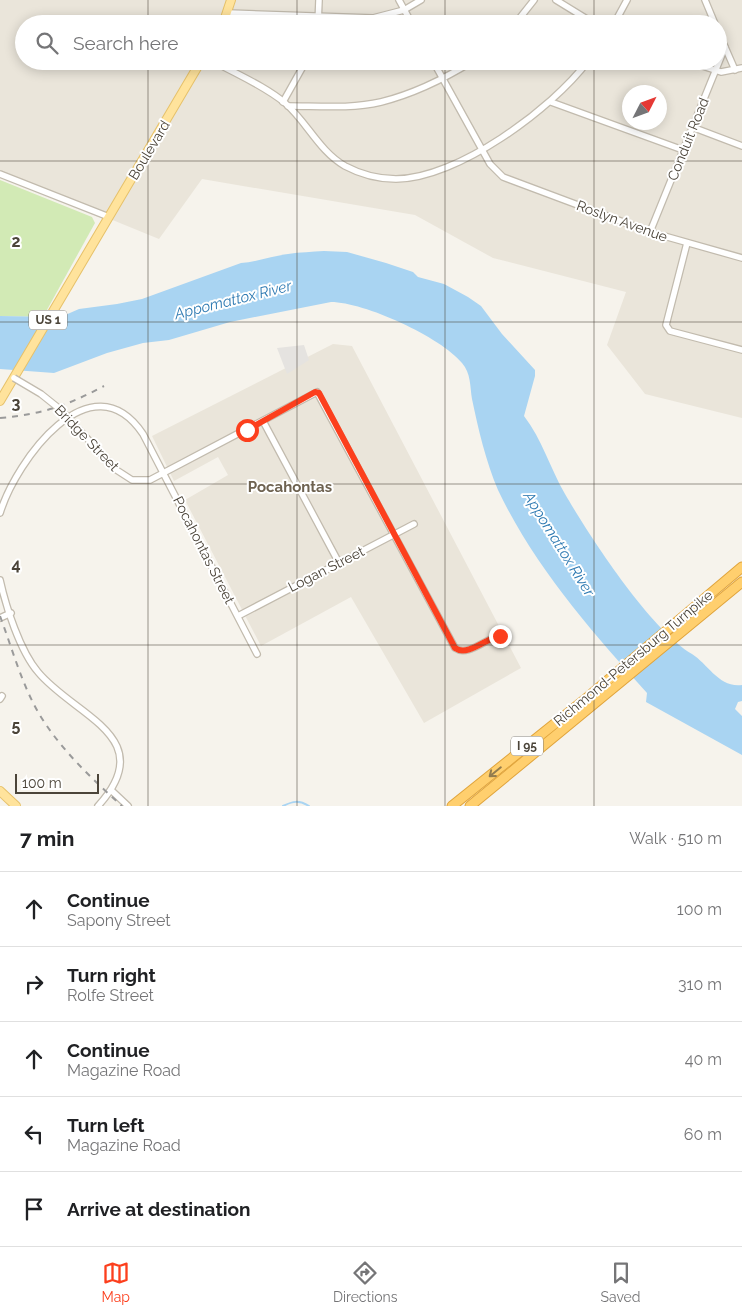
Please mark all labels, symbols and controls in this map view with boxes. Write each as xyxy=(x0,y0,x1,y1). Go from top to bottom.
search box xyxy=(15,15,727,70)
icon: search xyxy=(33,29,61,57)
text: Search here xyxy=(73,32,179,54)
north arrow xyxy=(622,85,667,130)
street label: Conduit Road xyxy=(664,95,712,183)
street label: Boulevard xyxy=(125,118,173,182)
street label: Roslyn Avenue xyxy=(574,197,670,245)
text: 2 xyxy=(11,232,21,251)
water label: Appomattox River xyxy=(172,277,294,323)
road number: US 1 xyxy=(29,310,67,330)
text: 3 xyxy=(12,394,21,413)
street label: Bridge Street xyxy=(52,402,123,474)
route start xyxy=(236,419,259,442)
district label: Pocahontas xyxy=(248,478,332,496)
water label: Appomattox River xyxy=(519,488,599,600)
street label: Pocahontas Street xyxy=(170,494,238,607)
street label: Logan Street xyxy=(285,543,367,595)
text: 4 xyxy=(11,555,21,574)
street label: Richmond-Petersburg Turnpike xyxy=(550,587,716,729)
route end xyxy=(489,625,512,648)
text: 5 xyxy=(12,716,21,735)
road number: I 95 xyxy=(511,736,543,756)
one-way arrow xyxy=(489,766,502,777)
scale bar xyxy=(15,771,99,794)
text: 100 m xyxy=(22,775,62,791)
text: 7 min xyxy=(20,826,74,851)
text: Walk · 510 m xyxy=(629,829,722,848)
text: Continue xyxy=(67,889,150,911)
icon: ahead xyxy=(20,895,48,923)
text: 100 m xyxy=(677,900,722,919)
text: Sapony Street xyxy=(67,911,171,930)
text: Turn right xyxy=(67,964,156,986)
icon: right xyxy=(20,970,48,998)
text: 310 m xyxy=(678,975,722,994)
text: Rolfe Street xyxy=(67,986,154,1005)
text: Continue xyxy=(67,1039,150,1061)
icon: ahead xyxy=(20,1045,48,1073)
text: 40 m xyxy=(685,1050,722,1069)
text: Magazine Road xyxy=(67,1061,181,1080)
text: Turn left xyxy=(67,1114,144,1136)
icon: left xyxy=(20,1120,48,1148)
text: 60 m xyxy=(684,1125,722,1144)
text: Magazine Road xyxy=(67,1136,181,1155)
icon: arrive xyxy=(20,1195,48,1223)
text: Arrive at destination xyxy=(67,1198,251,1220)
tab: Map xyxy=(101,1259,130,1305)
tab: Directions xyxy=(333,1259,398,1305)
tab: Saved xyxy=(600,1259,641,1305)

